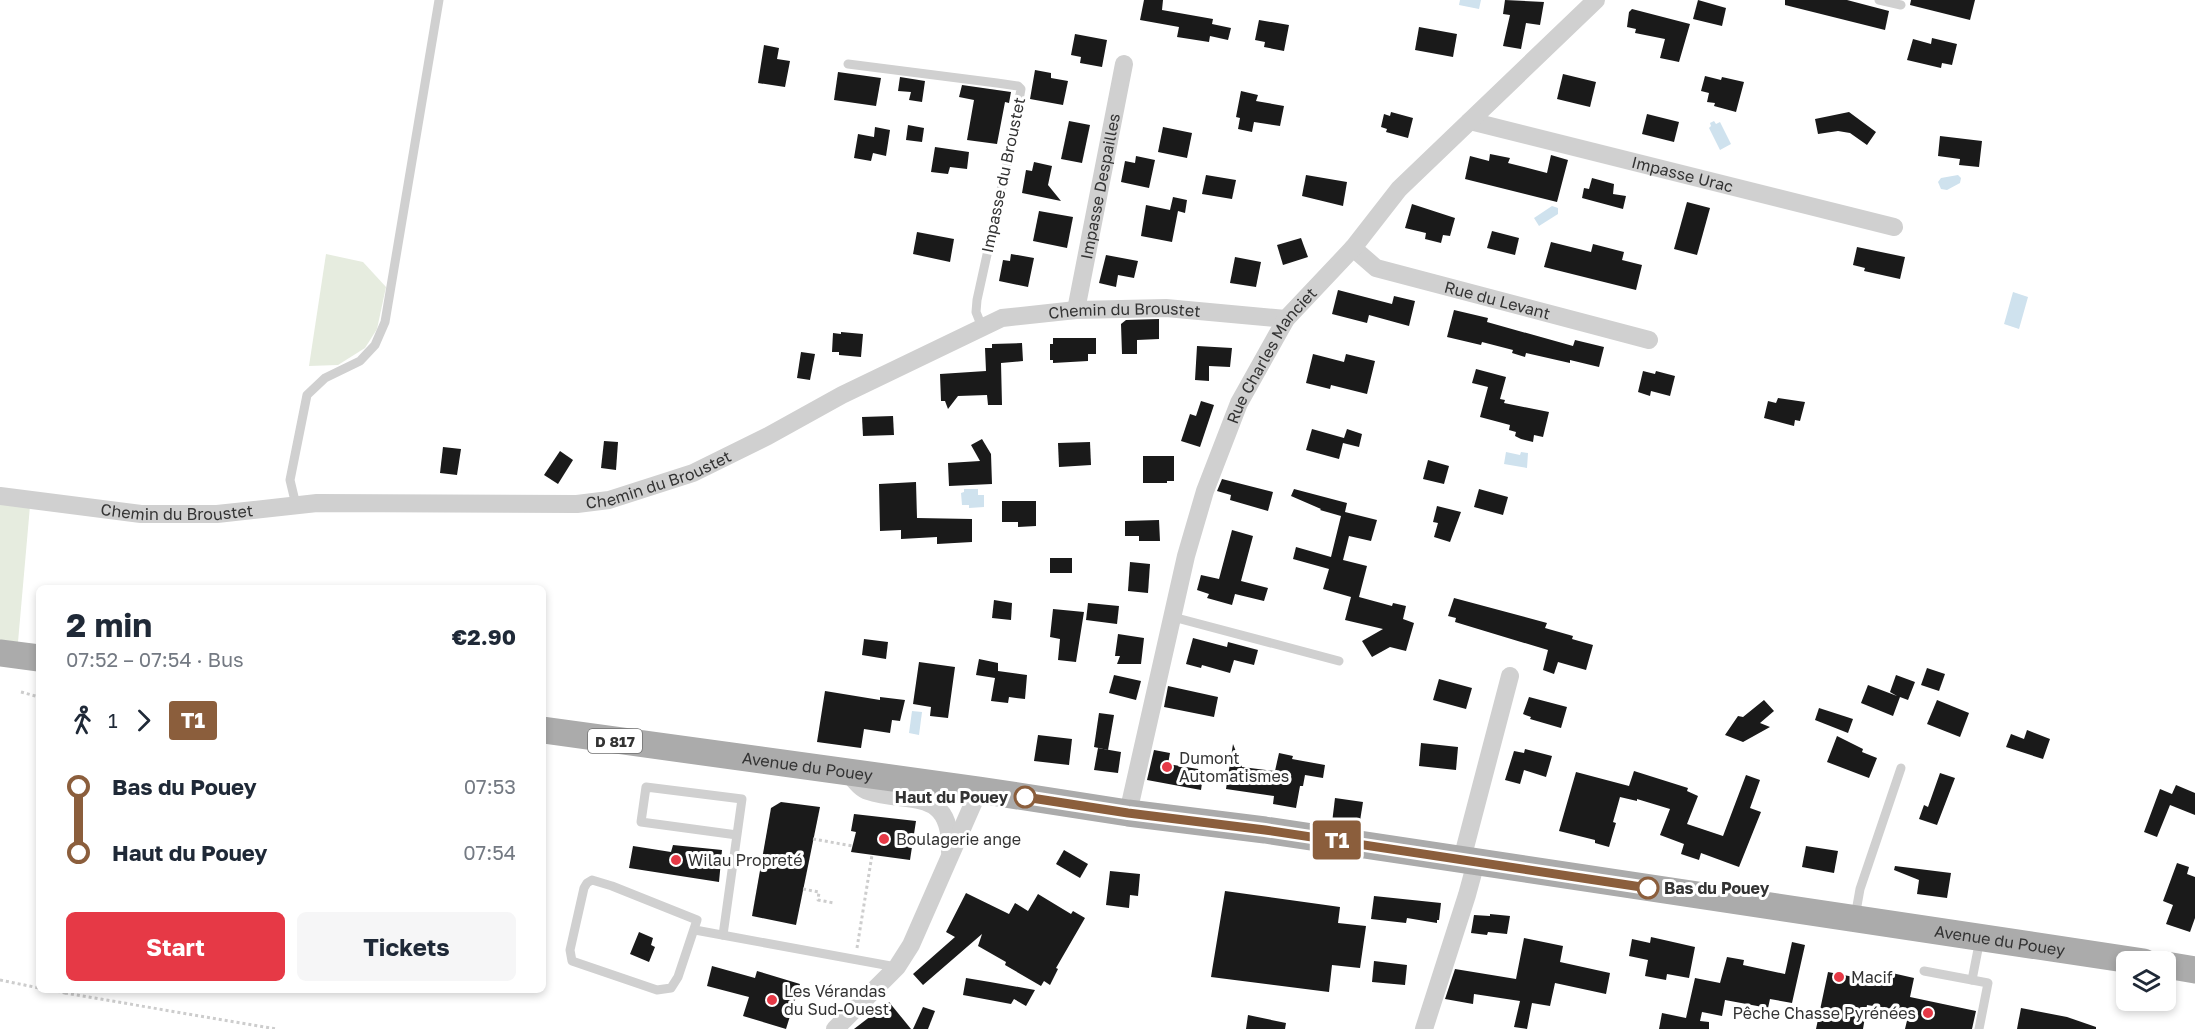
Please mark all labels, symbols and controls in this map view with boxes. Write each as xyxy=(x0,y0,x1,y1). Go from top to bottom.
street label: Impasse du Broustet xyxy=(977,95,1029,255)
street label: Impasse Despailles xyxy=(1076,112,1124,261)
street label: Impasse Urac xyxy=(1630,152,1736,196)
street label: Rue du Levant xyxy=(1442,276,1552,324)
street label: Rue Charles Manciet xyxy=(1222,283,1321,427)
street label: Chemin du Broustet xyxy=(1047,298,1202,323)
street label: Chemin du Broustet xyxy=(585,446,734,513)
street label: Chemin du Broustet xyxy=(100,499,254,524)
text: 2 min xyxy=(66,605,152,644)
text: €2.90 xyxy=(452,623,516,650)
text: 07:52 – 07:54 · Bus xyxy=(66,647,244,671)
icon: walk xyxy=(66,704,99,737)
icon: forward xyxy=(127,704,160,737)
text: T1 xyxy=(181,707,205,733)
text: 1 xyxy=(108,708,118,732)
road number: D 817 xyxy=(588,729,642,753)
street label: Avenue du Pouey xyxy=(741,748,874,785)
place label: Dumont Automatismes xyxy=(1179,748,1289,786)
marker: Dumont Automatismes xyxy=(1160,760,1174,774)
text: Bas du Pouey xyxy=(112,773,257,800)
text: 07:53 xyxy=(464,774,516,798)
marker: Haut du Pouey xyxy=(1014,786,1036,808)
place label: Haut du Pouey xyxy=(895,787,1008,807)
line badge: T1 xyxy=(1310,820,1364,860)
text: T1 xyxy=(1325,827,1349,853)
place label: Boulagerie ange xyxy=(896,829,1021,849)
marker: Boulagerie ange xyxy=(877,832,891,846)
text: Haut du Pouey xyxy=(112,839,268,866)
text: 07:54 xyxy=(463,840,516,864)
place label: Wilau Propreté xyxy=(688,850,803,870)
marker: Wilau Propreté xyxy=(669,853,683,867)
marker: Bas du Pouey xyxy=(1637,877,1659,899)
place label: Bas du Pouey xyxy=(1664,878,1770,898)
button: Start xyxy=(66,912,285,981)
button: Tickets xyxy=(297,912,516,981)
street label: Avenue du Pouey xyxy=(1933,921,2066,960)
map controls xyxy=(2116,951,2176,1011)
button: layers xyxy=(2116,951,2176,1011)
place label: Macif xyxy=(1851,967,1893,987)
marker: Macif xyxy=(1832,970,1846,984)
place label: Les Vérandas du Sud-Ouest xyxy=(784,981,889,1019)
marker: Les Vérandas du Sud-Ouest xyxy=(765,993,779,1007)
place label: Pêche Chasse Pyrénées xyxy=(1733,1003,1916,1023)
marker: Pêche Chasse Pyrénées xyxy=(1921,1006,1935,1020)

